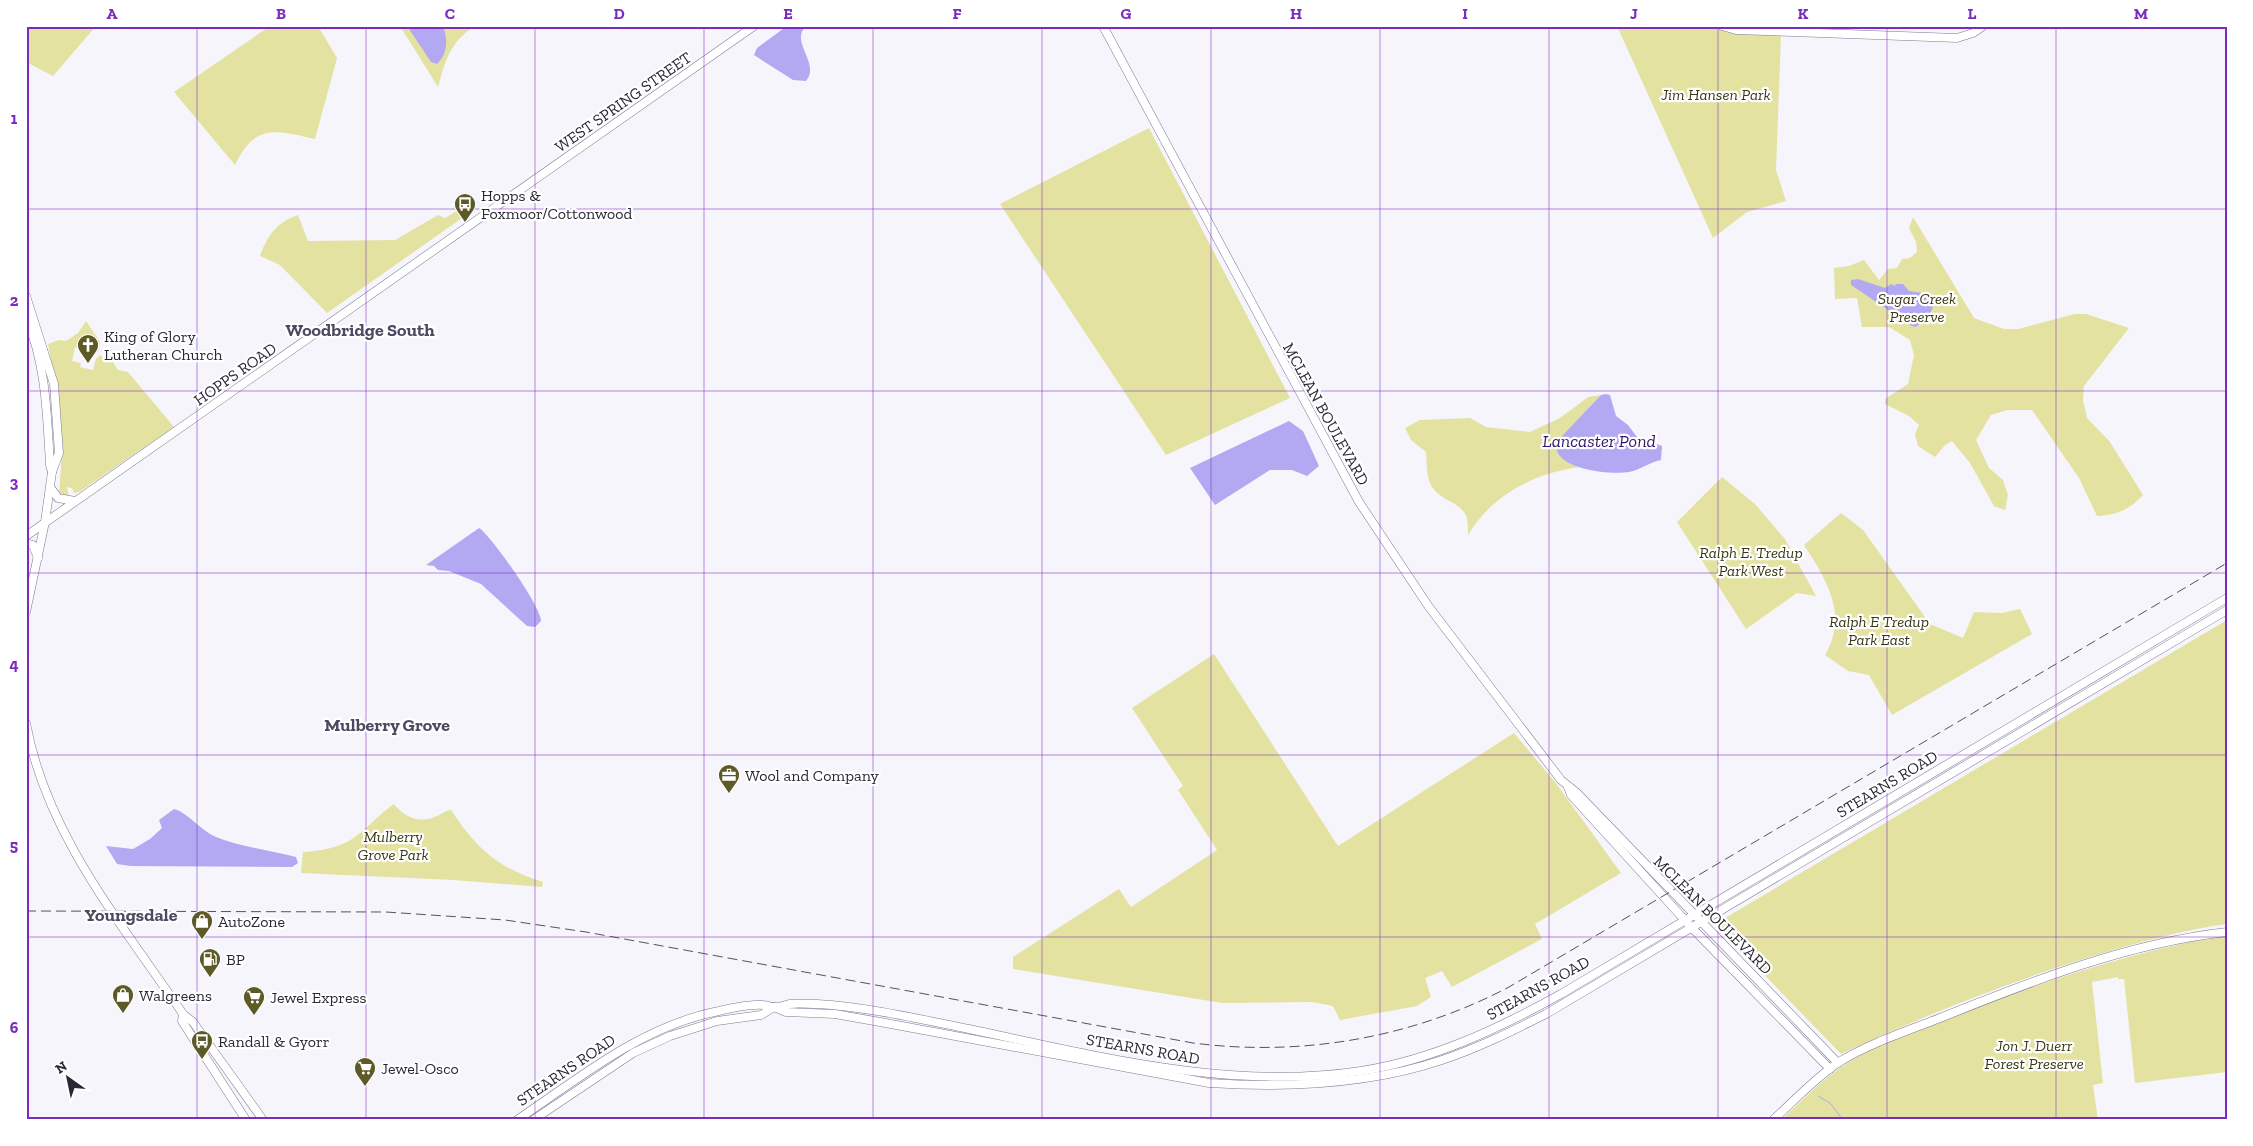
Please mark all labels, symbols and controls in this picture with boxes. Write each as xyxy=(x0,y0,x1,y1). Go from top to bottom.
text: A xyxy=(107,4,118,23)
text: B xyxy=(276,4,286,23)
text: C xyxy=(445,4,455,23)
text: D xyxy=(613,4,625,23)
text: E xyxy=(783,4,793,23)
text: F xyxy=(952,4,962,23)
text: G xyxy=(1121,4,1132,23)
text: H xyxy=(1290,4,1302,23)
text: I xyxy=(1462,4,1468,23)
text: J xyxy=(1630,4,1638,23)
text: K xyxy=(1798,4,1809,23)
text: L xyxy=(1968,4,1977,23)
text: M xyxy=(2134,4,2148,23)
street label: WEST SPRING STREET xyxy=(551,48,695,156)
park label: Jim Hansen Park xyxy=(1660,85,1771,104)
text: 1 xyxy=(11,109,18,128)
place label: Hopps & Foxmoor/Cottonwood xyxy=(481,186,632,223)
bus stop icon: Hopps & Foxmoor/Cottonwood xyxy=(453,192,477,223)
park label: Sugar Creek Preserve xyxy=(1878,289,1956,326)
text: 2 xyxy=(10,291,19,310)
district label: Woodbridge South xyxy=(285,319,435,341)
place label: King of Glory Lutheran Church xyxy=(104,327,223,364)
church icon: King of Glory Lutheran Church xyxy=(76,333,100,364)
street label: HOPPS ROAD xyxy=(190,339,280,409)
street label: MCLEAN BOULEVARD xyxy=(1279,340,1373,488)
water label: Lancaster Pond xyxy=(1542,430,1656,452)
text: 3 xyxy=(10,473,19,492)
park label: Ralph E. Tredup Park West xyxy=(1699,543,1803,580)
park label: Ralph E Tredup Park East xyxy=(1829,612,1929,649)
text: 4 xyxy=(9,655,19,674)
district label: Mulberry Grove xyxy=(324,714,450,736)
street label: STEARNS ROAD xyxy=(1833,746,1941,822)
office icon: Wool and Company xyxy=(717,763,741,794)
place label: Wool and Company xyxy=(745,766,880,785)
park label: Mulberry Grove Park xyxy=(357,827,429,864)
text: 5 xyxy=(10,836,18,855)
street label: MCLEAN BOULEVARD xyxy=(1650,852,1776,978)
district label: Youngsdale xyxy=(85,904,178,926)
shop icon: AutoZone xyxy=(190,909,214,940)
place label: AutoZone xyxy=(218,912,285,931)
fuel station icon: BP xyxy=(198,947,222,978)
place label: BP xyxy=(226,950,245,969)
street label: STEARNS ROAD xyxy=(1483,952,1593,1024)
shop icon: Walgreens xyxy=(111,983,135,1014)
supermarket icon: Jewel Express xyxy=(242,985,266,1016)
place label: Walgreens xyxy=(139,986,212,1005)
place label: Jewel Express xyxy=(270,988,366,1007)
text: 6 xyxy=(10,1018,19,1037)
bus stop icon: Randall & Gyorr xyxy=(190,1029,214,1060)
street label: STEARNS ROAD xyxy=(513,1030,619,1110)
street label: STEARNS ROAD xyxy=(1085,1030,1201,1068)
place label: Randall & Gyorr xyxy=(218,1032,330,1051)
park label: Jon J. Duerr Forest Preserve xyxy=(1984,1036,2084,1073)
north arrow xyxy=(42,1054,92,1104)
supermarket icon: Jewel-Osco xyxy=(353,1056,377,1087)
text: N xyxy=(52,1057,71,1078)
place label: Jewel-Osco xyxy=(381,1059,459,1078)

